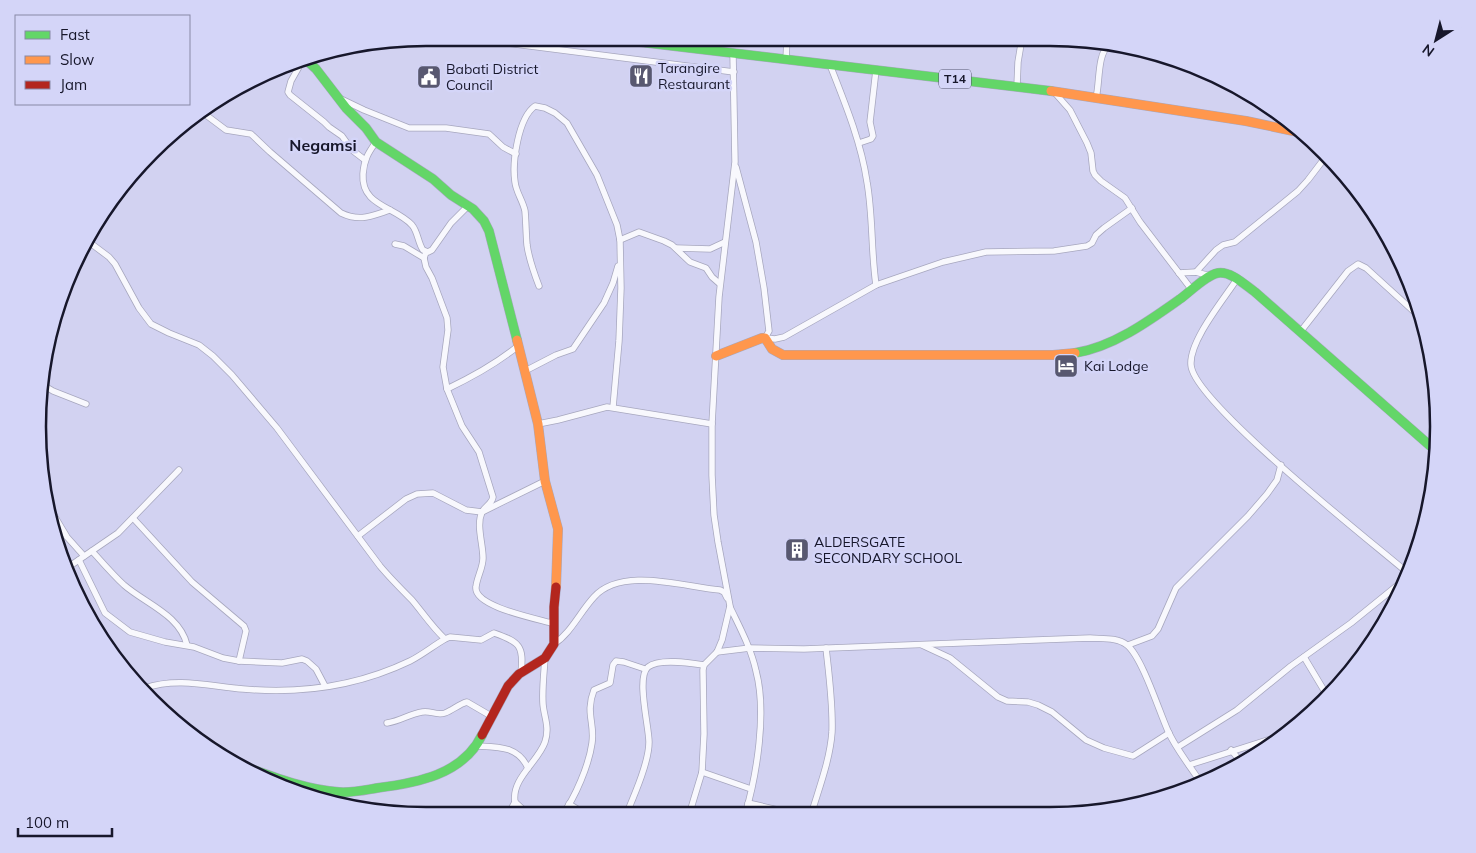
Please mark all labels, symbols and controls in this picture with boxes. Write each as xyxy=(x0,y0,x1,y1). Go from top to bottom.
legend xyxy=(15,15,190,105)
north arrow xyxy=(1411,15,1461,65)
text: Fast xyxy=(60,25,90,44)
text: N xyxy=(1419,40,1438,61)
text: Slow xyxy=(60,50,94,69)
place label: Tarangire Restaurant xyxy=(658,59,730,93)
place label: Babati District Council xyxy=(446,60,539,94)
restaurant icon: Tarangire Restaurant xyxy=(628,63,654,89)
public building icon: Babati District Council xyxy=(416,64,442,90)
road number: T14 xyxy=(939,70,971,88)
text: Jam xyxy=(60,75,87,94)
district label: Negamsi xyxy=(289,135,357,155)
hotel icon: Kai Lodge xyxy=(1053,353,1079,379)
place label: Kai Lodge xyxy=(1084,357,1148,375)
place label: ALDERSGATE SECONDARY SCHOOL xyxy=(814,533,962,567)
building icon: ALDERSGATE SECONDARY SCHOOL xyxy=(784,537,810,563)
scale bar xyxy=(18,806,111,838)
text: 100 m xyxy=(25,813,69,832)

